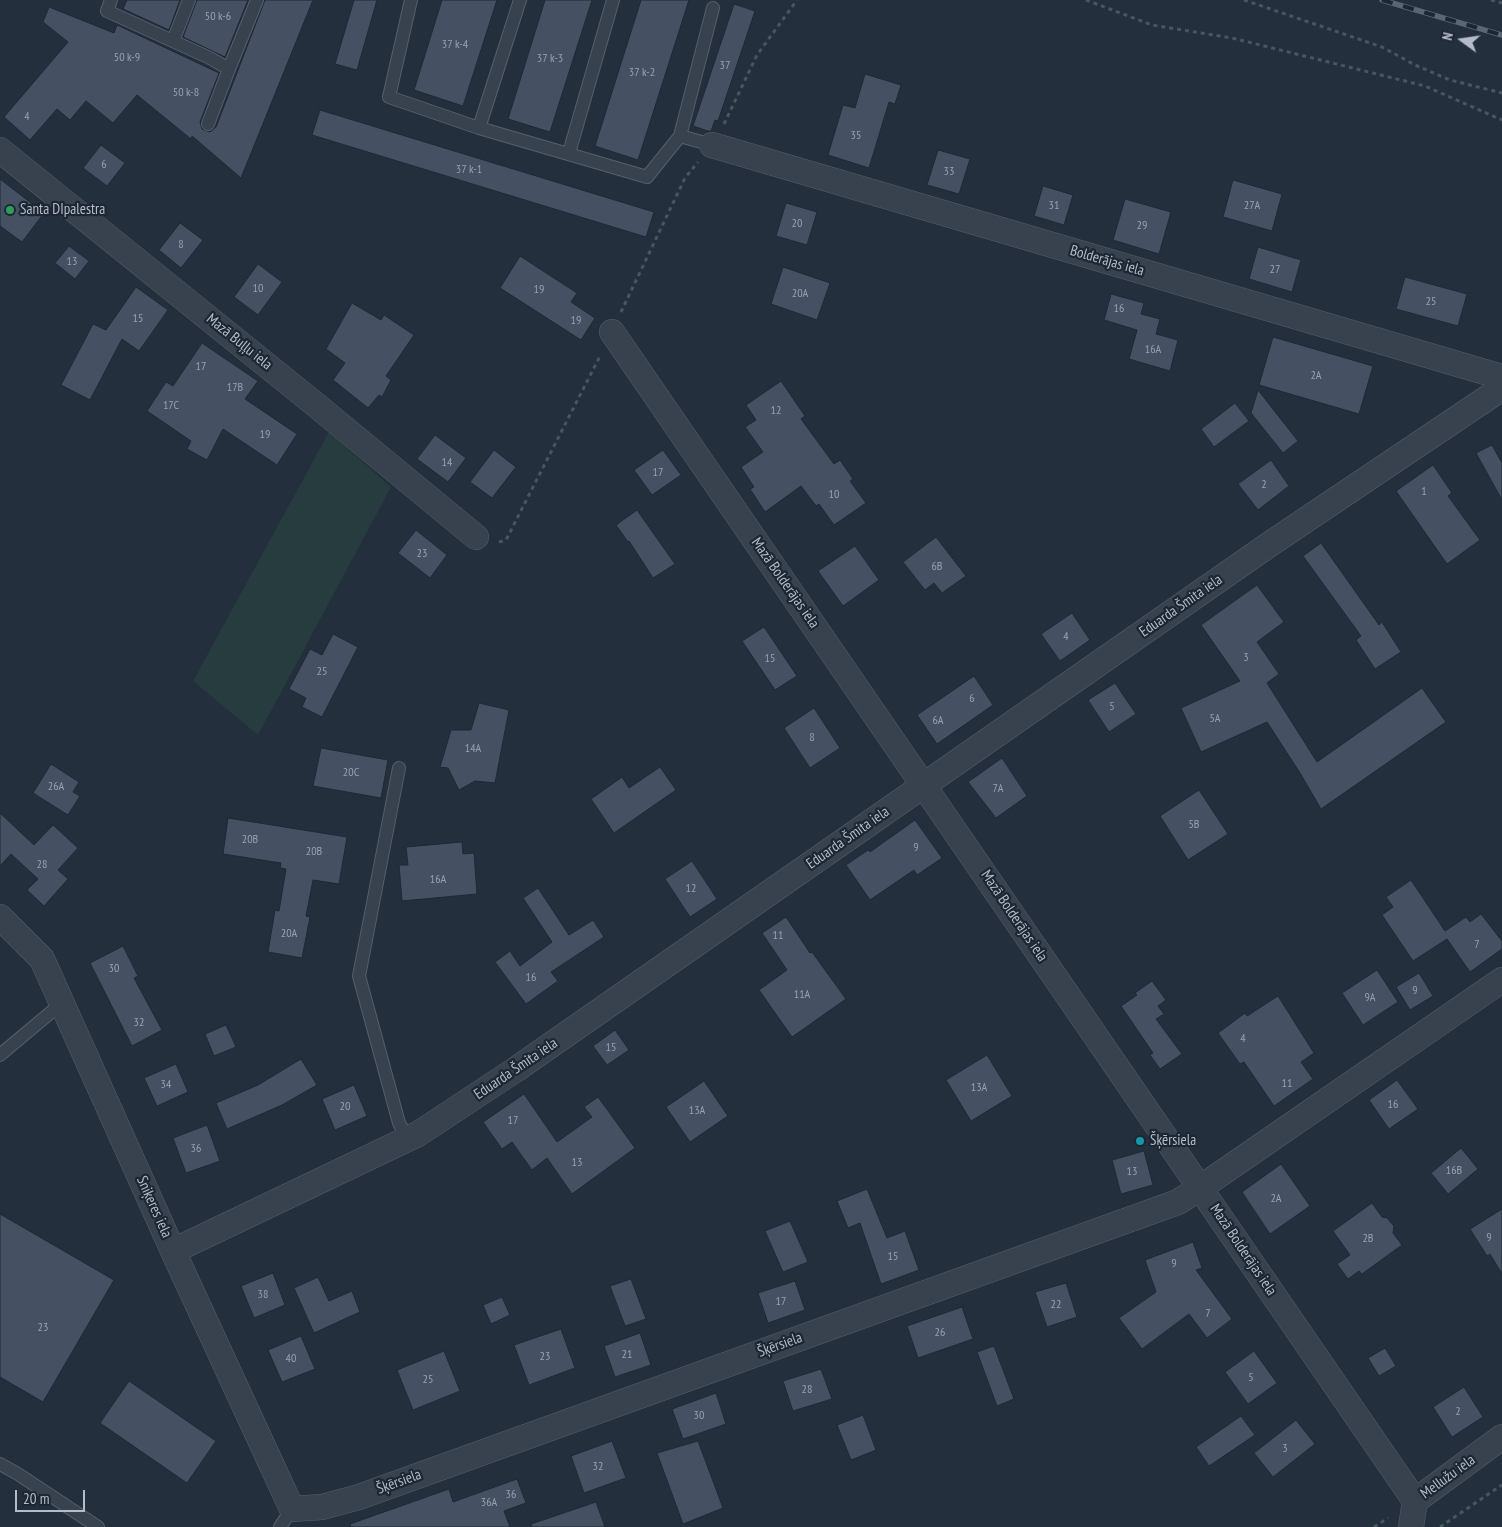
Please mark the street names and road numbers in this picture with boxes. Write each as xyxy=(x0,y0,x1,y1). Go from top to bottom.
street label: Bolderājas iela xyxy=(1068,242,1146,280)
street label: Mazā Buļļu iela xyxy=(203,310,275,374)
street label: Mazā Bolderājas iela xyxy=(747,534,823,632)
street label: Eduarda Šmita iela xyxy=(1136,571,1226,641)
street label: Eduarda Šmita iela xyxy=(803,803,893,873)
street label: Mazā Bolderājas iela xyxy=(977,867,1051,965)
street label: Eduarda Šmita iela xyxy=(471,1034,561,1104)
street label: Sniķeres iela xyxy=(132,1173,176,1241)
street label: Mazā Bolderājas iela xyxy=(1206,1201,1280,1299)
street label: Šķērsiela xyxy=(755,1329,805,1361)
street label: Mellužu iela xyxy=(1417,1451,1479,1503)
street label: Šķērsiela xyxy=(374,1466,424,1498)

